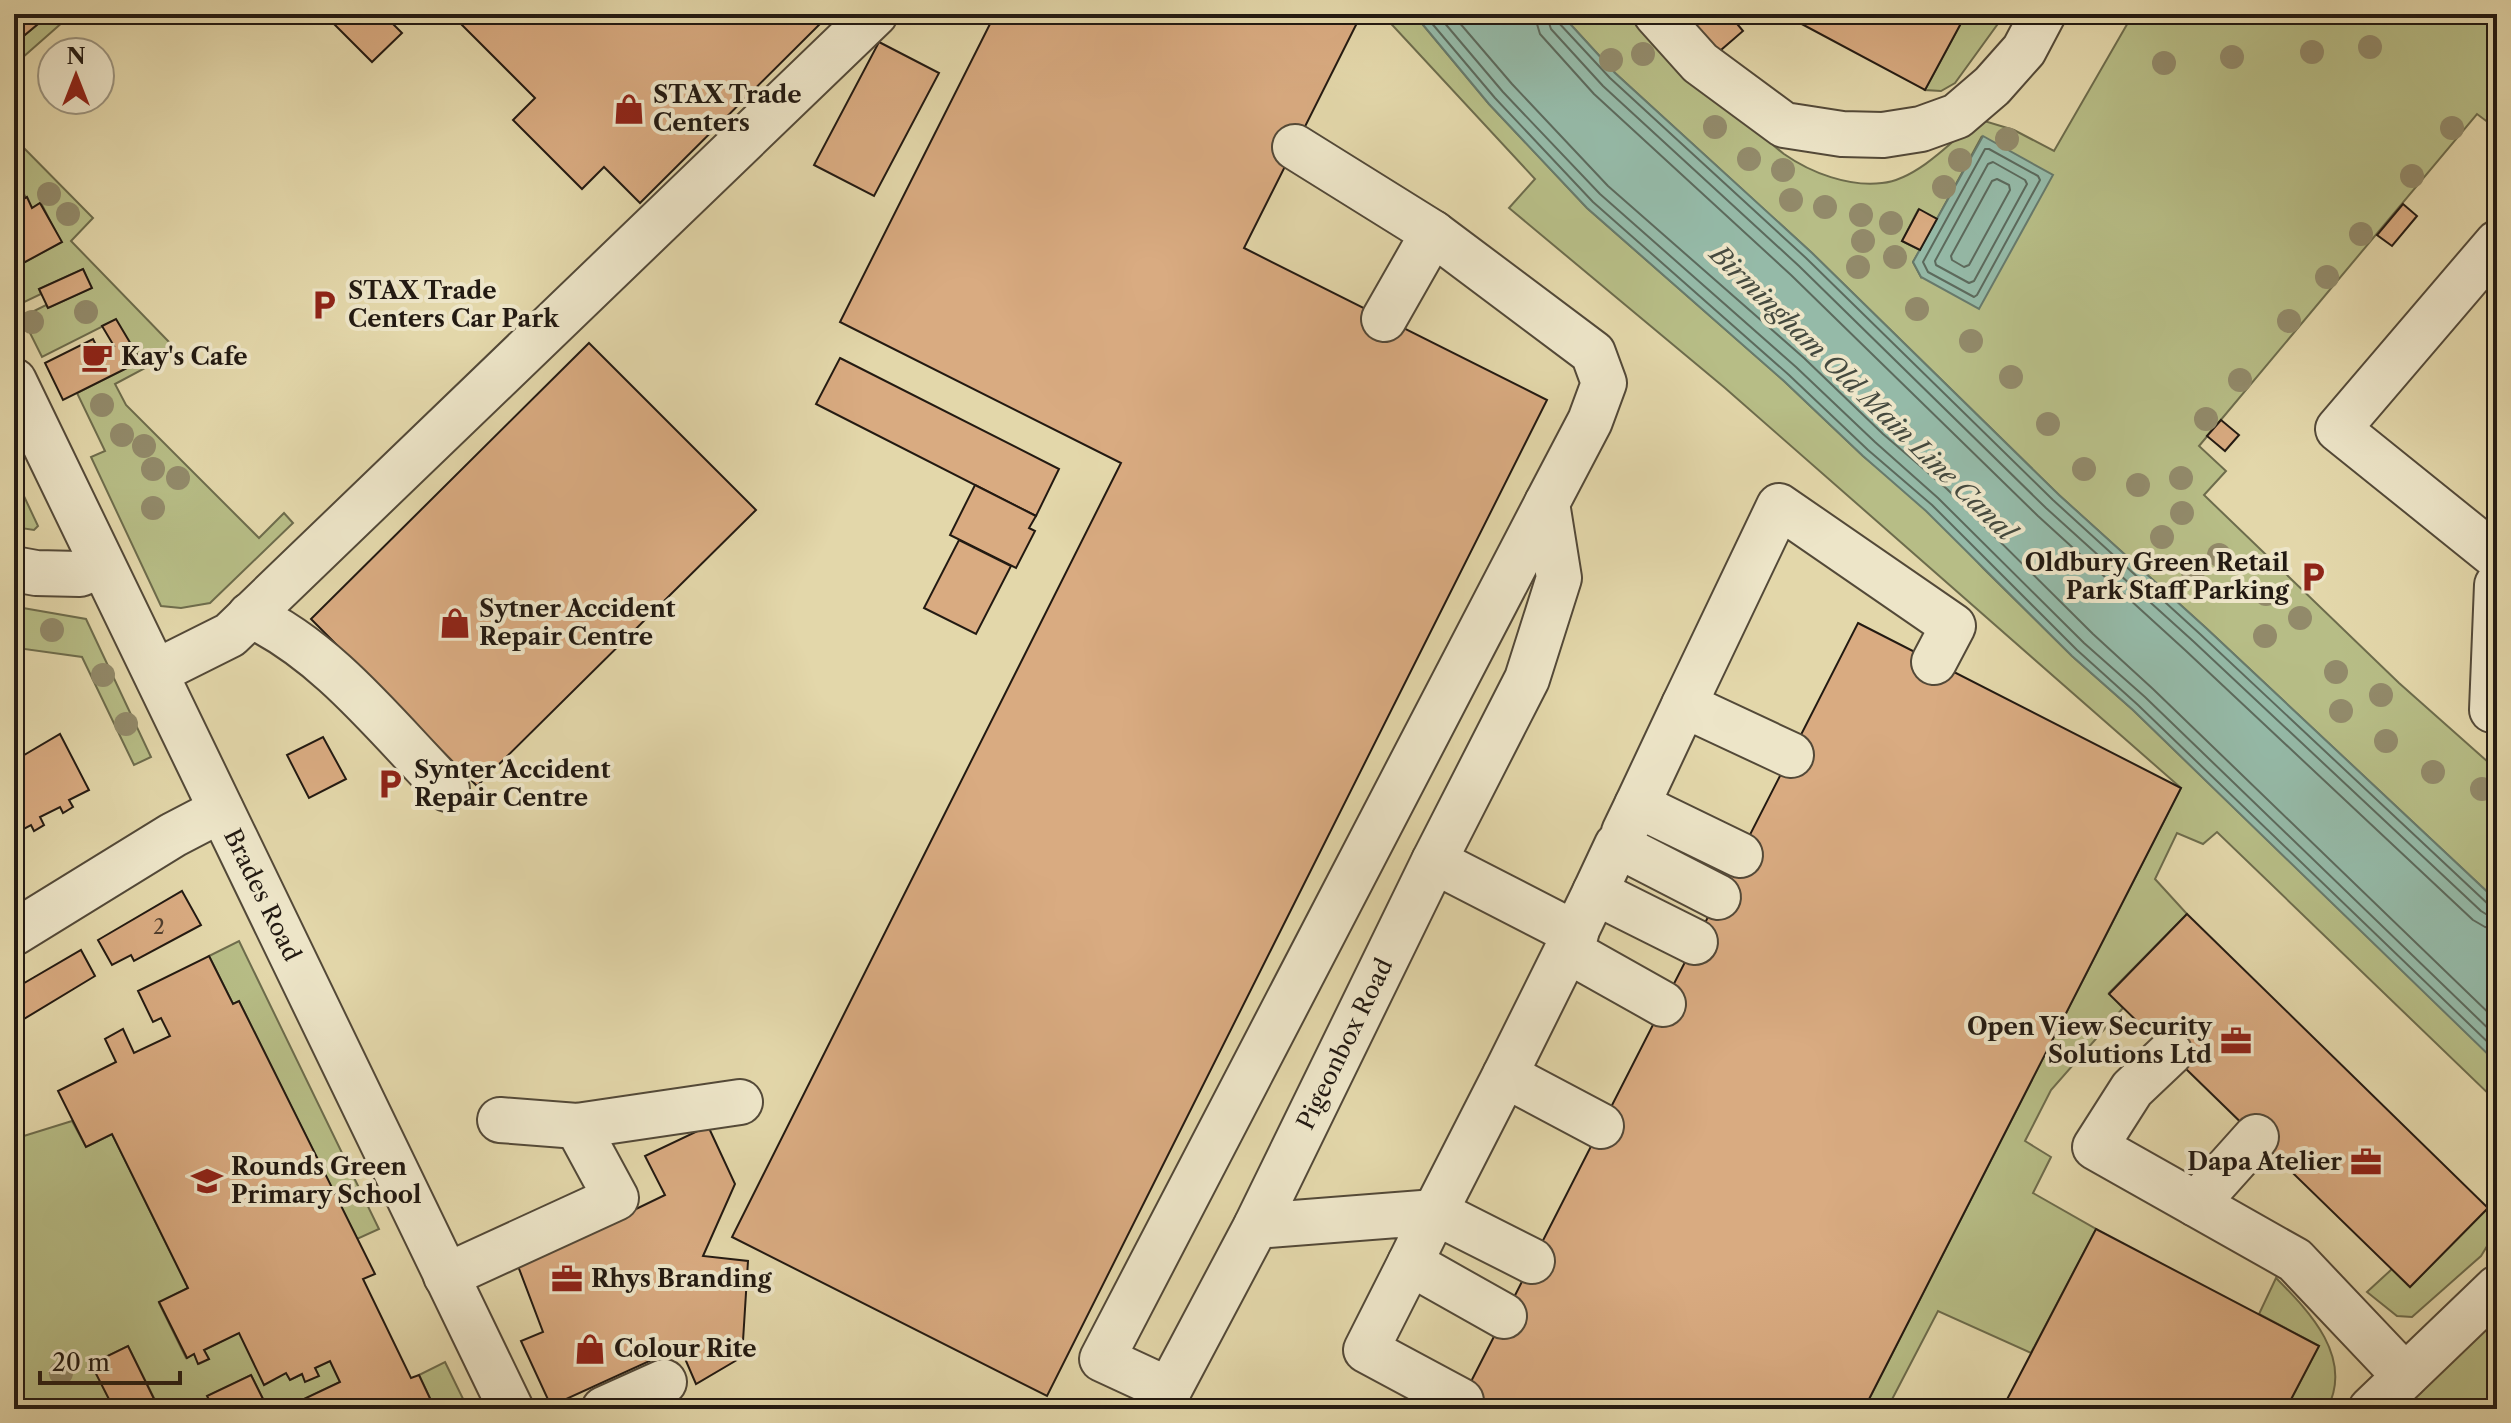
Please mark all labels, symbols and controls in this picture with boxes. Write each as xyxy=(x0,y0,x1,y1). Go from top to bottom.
north arrow xyxy=(36,36,116,116)
text: N xyxy=(66,43,86,70)
place label: STAX Trade Centers xyxy=(653,80,802,137)
shop icon: STAX Trade Centers xyxy=(612,92,646,126)
water label: Birmingham Old Main Line Canal xyxy=(1702,237,2024,549)
place label: STAX Trade Centers Car Park xyxy=(348,276,560,333)
parking icon: STAX Trade Centers Car Park xyxy=(307,288,341,322)
cafe icon: Kay's Cafe xyxy=(80,340,114,374)
place label: Kay's Cafe xyxy=(121,342,248,371)
place label: Oldbury Green Retail Park Staff Parking xyxy=(2025,548,2290,605)
parking icon: Oldbury Green Retail Park Staff Parking xyxy=(2296,560,2330,594)
place label: Sytner Accident Repair Centre xyxy=(479,594,676,651)
shop icon: Sytner Accident Repair Centre xyxy=(438,606,472,640)
place label: Synter Accident Repair Centre xyxy=(414,755,611,812)
parking icon: Synter Accident Repair Centre xyxy=(373,767,407,801)
street label: Brades Road xyxy=(218,824,307,966)
house number: 2 xyxy=(153,915,165,939)
street label: Pigeonbox Road xyxy=(1291,953,1399,1134)
place label: Open View Security Solutions Ltd xyxy=(1967,1012,2213,1069)
office icon: Open View Security Solutions Ltd xyxy=(2219,1024,2253,1058)
office icon: Dapa Atelier xyxy=(2349,1145,2383,1179)
place label: Dapa Atelier xyxy=(2187,1147,2342,1176)
place label: Rounds Green Primary School xyxy=(231,1152,421,1209)
school or university icon: Rounds Green Primary School xyxy=(190,1164,224,1198)
office icon: Rhys Branding xyxy=(550,1262,584,1296)
place label: Rhys Branding xyxy=(591,1264,773,1293)
shop icon: Colour Rite xyxy=(573,1332,607,1366)
place label: Colour Rite xyxy=(614,1334,757,1363)
scale bar xyxy=(40,1335,180,1385)
text: 20 m xyxy=(52,1348,110,1377)

